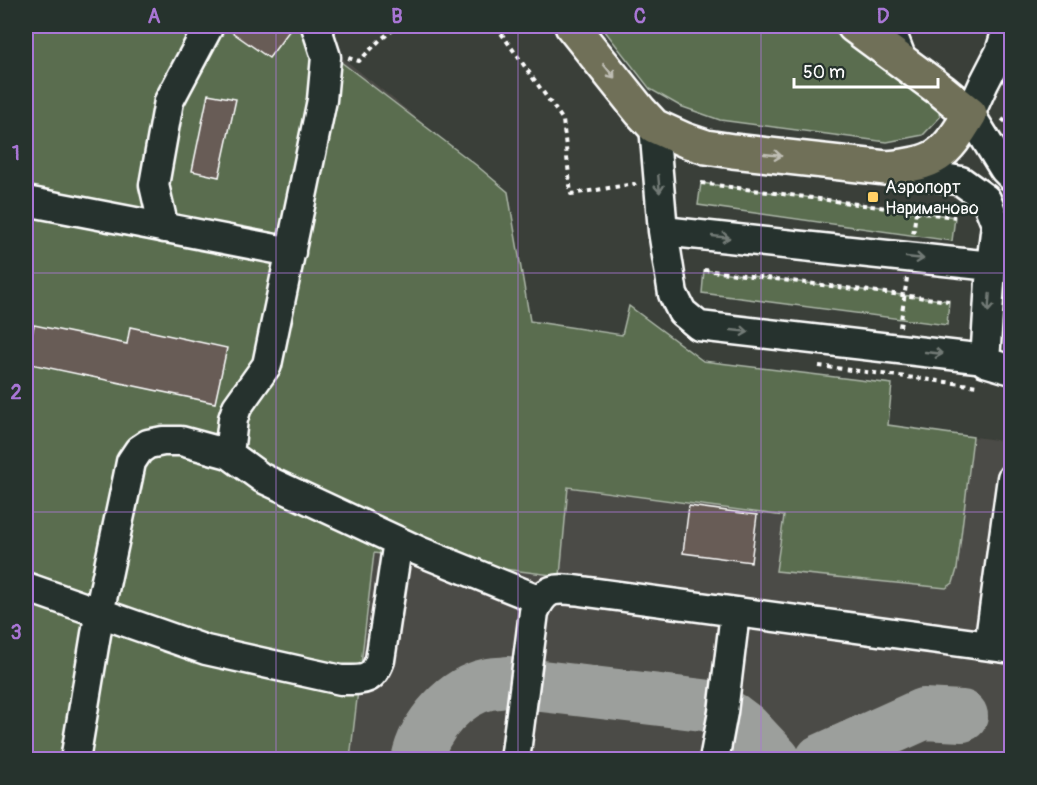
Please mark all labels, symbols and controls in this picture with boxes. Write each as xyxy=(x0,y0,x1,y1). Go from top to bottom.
text: A xyxy=(148,4,161,29)
text: B xyxy=(391,4,403,29)
text: C xyxy=(634,4,646,29)
text: D xyxy=(877,4,890,29)
scale bar xyxy=(794,51,938,89)
text: 50 m xyxy=(803,61,845,84)
one-way arrow xyxy=(603,63,616,79)
text: 1 xyxy=(12,141,20,166)
one-way arrow xyxy=(763,150,783,161)
one-way arrow xyxy=(654,174,665,194)
place label: Аэропорт Нариманово xyxy=(885,176,979,220)
marker: Аэропорт Нариманово xyxy=(866,190,880,204)
one-way arrow xyxy=(710,232,730,243)
one-way arrow xyxy=(904,253,924,264)
one-way arrow xyxy=(983,292,994,312)
one-way arrow xyxy=(730,326,750,337)
one-way arrow xyxy=(924,348,944,359)
text: 2 xyxy=(10,380,22,405)
text: 3 xyxy=(10,620,22,645)

